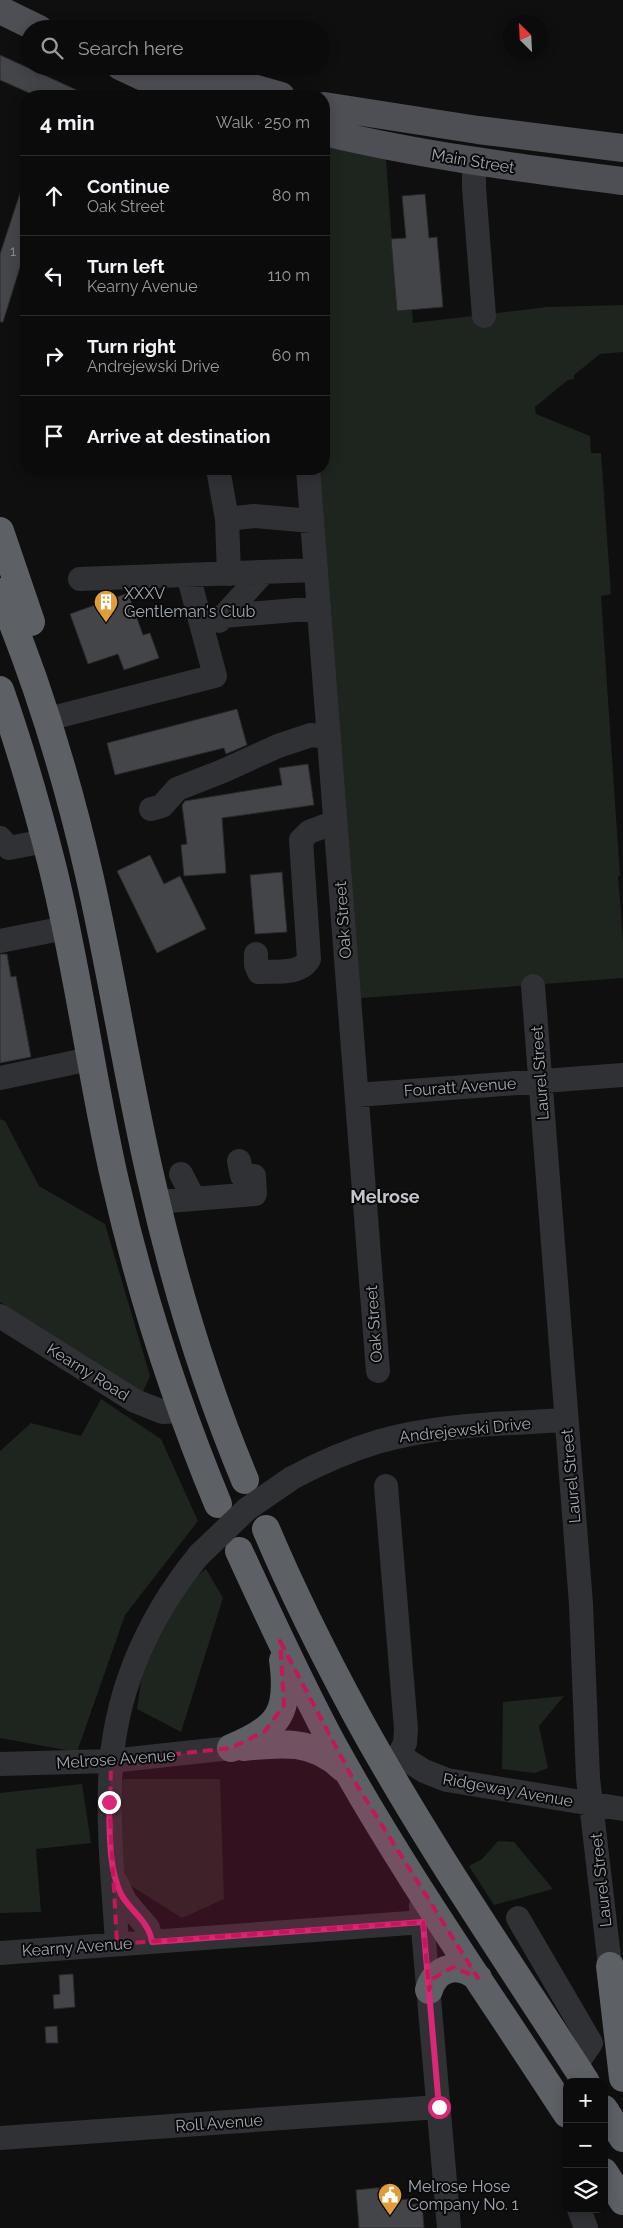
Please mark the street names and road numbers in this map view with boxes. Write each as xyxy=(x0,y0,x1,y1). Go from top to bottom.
street label: Main Street xyxy=(430,145,517,177)
street label: Oak Street xyxy=(331,880,355,959)
street label: Laurel Street xyxy=(527,1025,553,1121)
street label: Fouratt Avenue xyxy=(403,1074,517,1100)
street label: Oak Street xyxy=(362,1284,386,1363)
street label: Kearny Road xyxy=(43,1339,133,1405)
street label: Andrejewski Drive xyxy=(398,1414,532,1446)
street label: Laurel Street xyxy=(557,1427,585,1524)
street label: Melrose Avenue xyxy=(56,1745,176,1773)
street label: Ridgeway Avenue xyxy=(441,1769,575,1811)
street label: Laurel Street xyxy=(587,1831,615,1928)
street label: Kearny Avenue xyxy=(21,1934,133,1960)
street label: Roll Avenue xyxy=(175,2110,263,2136)

